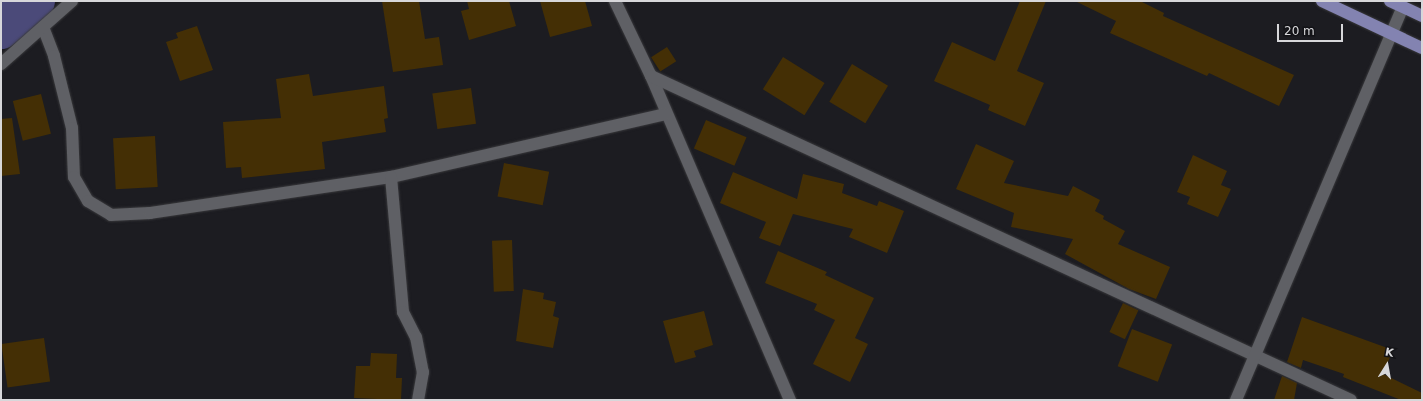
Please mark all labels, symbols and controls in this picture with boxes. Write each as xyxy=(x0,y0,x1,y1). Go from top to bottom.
scale bar xyxy=(1279,16,1345,42)
text: 20 m xyxy=(1284,24,1315,38)
north arrow xyxy=(1367,345,1407,385)
text: K xyxy=(1384,346,1395,360)

